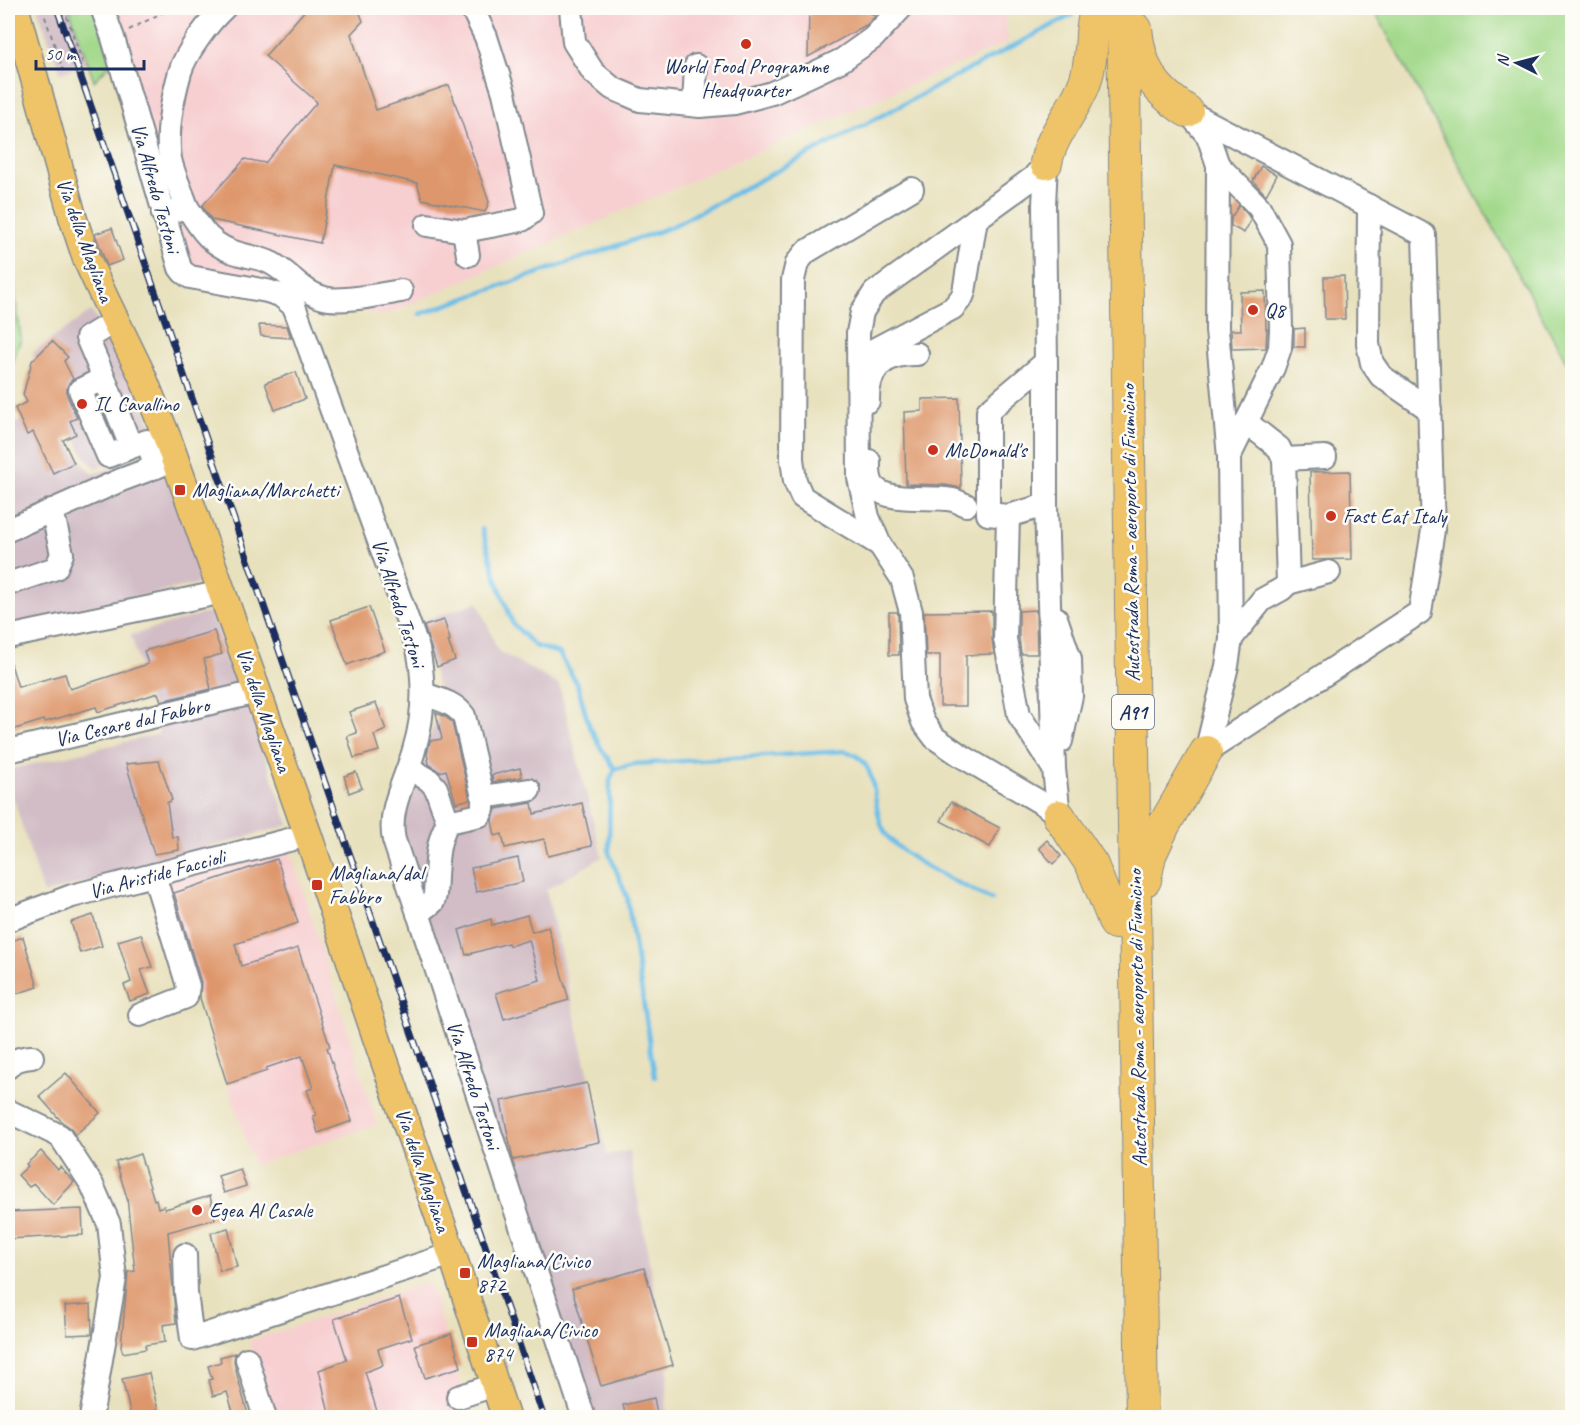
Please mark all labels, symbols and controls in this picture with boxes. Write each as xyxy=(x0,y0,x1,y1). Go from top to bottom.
scale bar xyxy=(36,33,144,71)
north arrow xyxy=(1487,33,1547,93)
marker: World Food Programme Headquarter xyxy=(739,37,753,51)
text: 50 m xyxy=(45,43,78,65)
text: N xyxy=(1493,52,1514,68)
place label: World Food Programme Headquarter xyxy=(664,53,829,103)
street label: Via Alfredo Testoni xyxy=(125,120,188,259)
street label: Via della Magliana xyxy=(51,175,120,307)
place label: Q8 xyxy=(1265,297,1288,323)
marker: Q8 xyxy=(1246,303,1260,317)
street label: Autostrada Roma - aeroporto di Fiumicino xyxy=(1114,382,1146,682)
place label: IL Cavallino xyxy=(94,391,180,417)
marker: IL Cavallino xyxy=(75,397,89,411)
place label: McDonald's xyxy=(945,437,1028,463)
marker: McDonald's xyxy=(926,443,940,457)
place label: Magliana/Marchetti xyxy=(192,477,342,503)
marker: Magliana/Marchetti xyxy=(173,483,187,497)
place label: Fast Eat Italy xyxy=(1343,503,1448,529)
marker: Fast Eat Italy xyxy=(1324,509,1338,523)
street label: Via Alfredo Testoni xyxy=(366,536,433,673)
street label: Via della Magliana xyxy=(231,644,298,777)
street label: Via Cesare dal Fabbro xyxy=(52,691,214,752)
road number: A91 xyxy=(1112,695,1154,729)
street label: Via Aristide Faccioli xyxy=(86,843,231,905)
place label: Magliana/dal Fabbro xyxy=(329,860,427,910)
street label: Autostrada Roma - aeroporto di Fiumicino xyxy=(1121,867,1153,1167)
marker: Magliana/dal Fabbro xyxy=(310,878,324,892)
street label: Via Alfredo Testoni xyxy=(441,1018,508,1155)
street label: Via della Magliana xyxy=(390,1104,457,1237)
place label: Egea Al Casale xyxy=(209,1197,313,1223)
marker: Egea Al Casale xyxy=(190,1203,204,1217)
place label: Magliana/Civico 872 xyxy=(477,1248,592,1298)
marker: Magliana/Civico 872 xyxy=(458,1266,472,1280)
place label: Magliana/Civico 874 xyxy=(484,1317,599,1367)
marker: Magliana/Civico 874 xyxy=(465,1335,479,1349)

